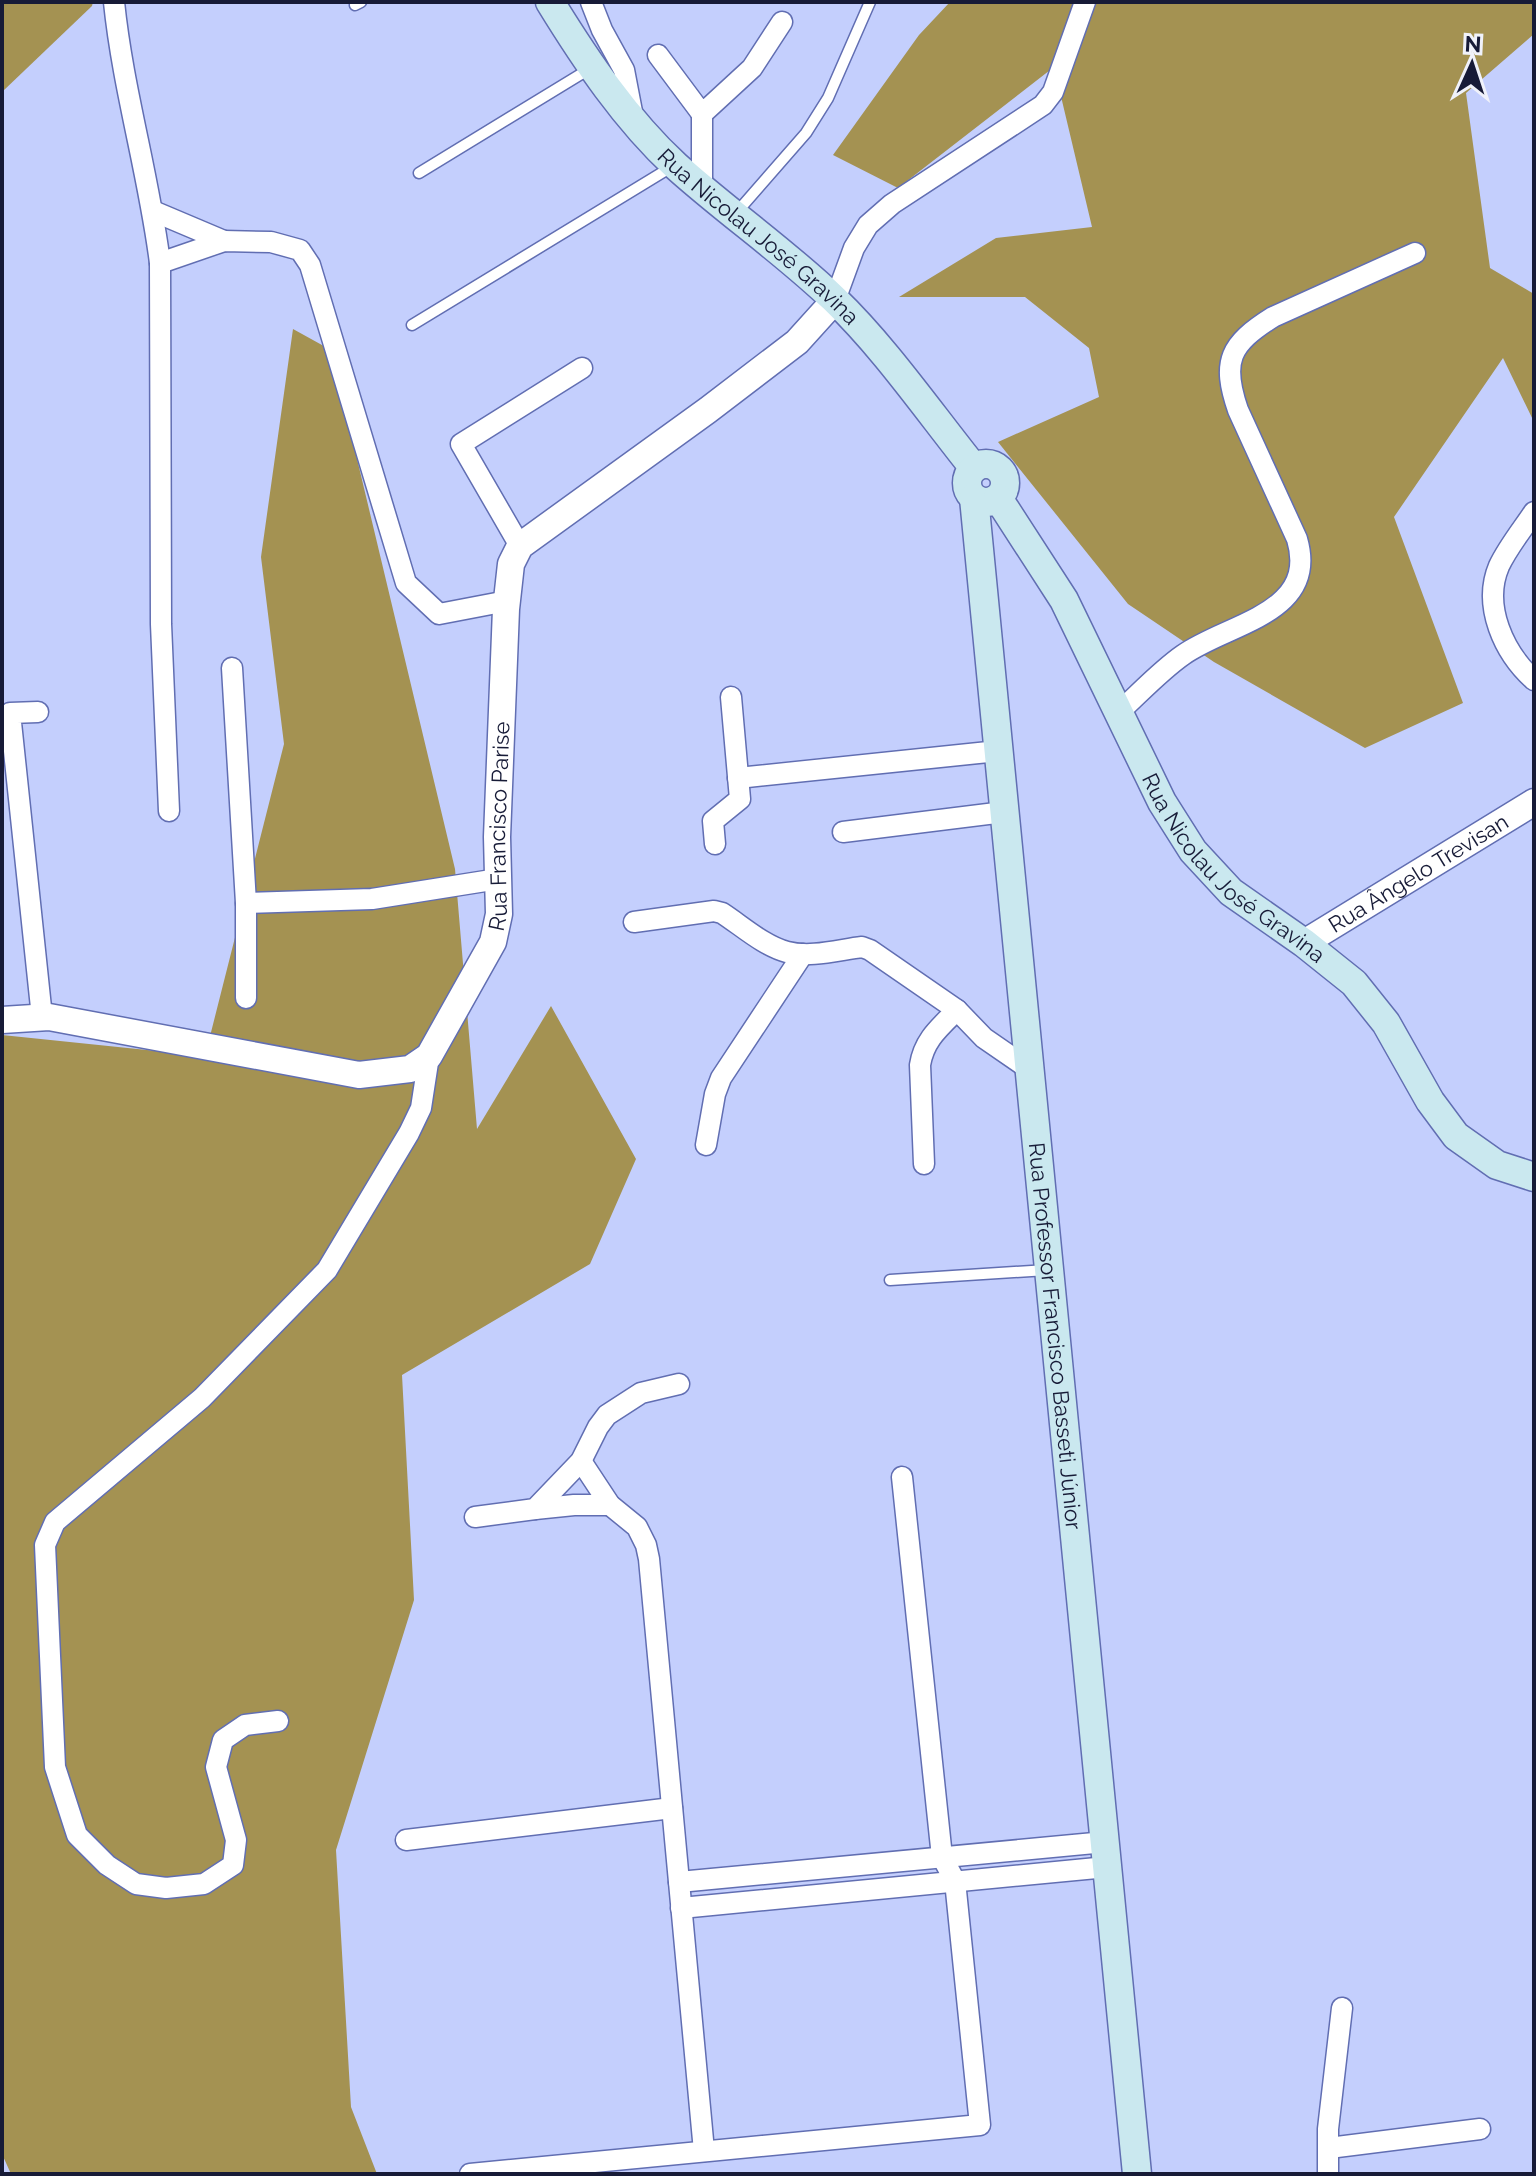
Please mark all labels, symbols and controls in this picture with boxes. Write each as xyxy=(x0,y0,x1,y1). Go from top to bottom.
north arrow xyxy=(1432,24,1512,104)
text: N xyxy=(1464,31,1482,57)
street label: Rua Nicolau José Gravina xyxy=(653,143,865,330)
street label: Rua Francisco Parise xyxy=(483,721,515,933)
street label: Rua Nicolau José Gravina xyxy=(1137,769,1331,968)
street label: Rua Ângelo Trevisan xyxy=(1324,808,1513,938)
street label: Rua Professor Francisco Basseti Júnior xyxy=(1024,1141,1087,1531)

